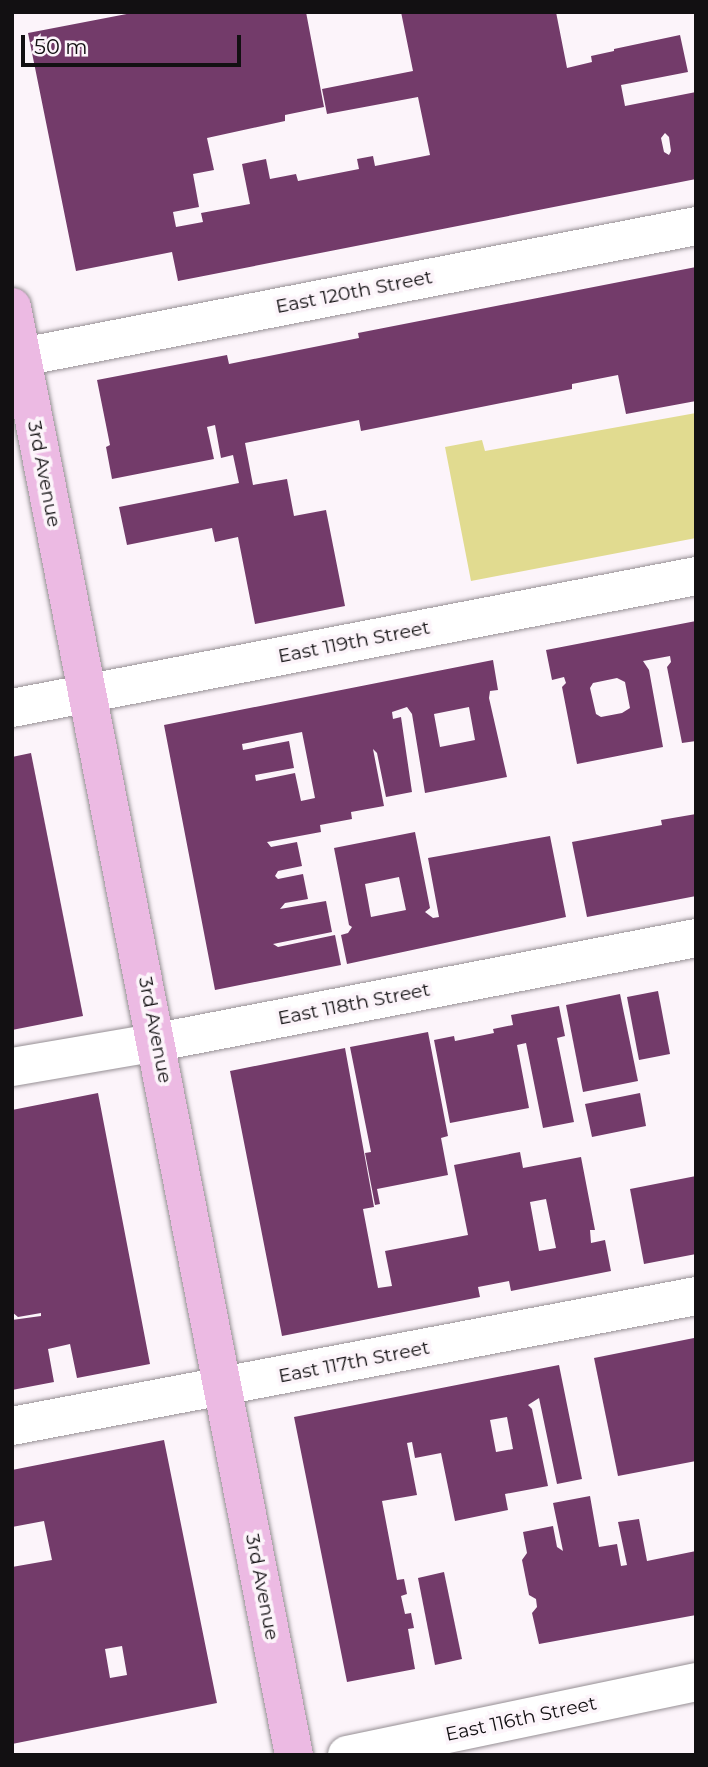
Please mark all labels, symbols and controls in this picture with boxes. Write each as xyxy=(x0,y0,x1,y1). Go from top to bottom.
scale bar xyxy=(24,21,245,65)
text: 50 m xyxy=(34,34,88,59)
street label: East 120th Street xyxy=(274,266,434,318)
street label: 3rd Avenue xyxy=(23,419,65,529)
street label: East 119th Street xyxy=(276,616,432,668)
street label: 3rd Avenue xyxy=(134,975,176,1085)
street label: East 118th Street xyxy=(276,978,432,1030)
street label: East 117th Street xyxy=(277,1336,431,1388)
street label: 3rd Avenue xyxy=(241,1532,283,1642)
street label: East 116th Street xyxy=(443,1692,599,1746)

